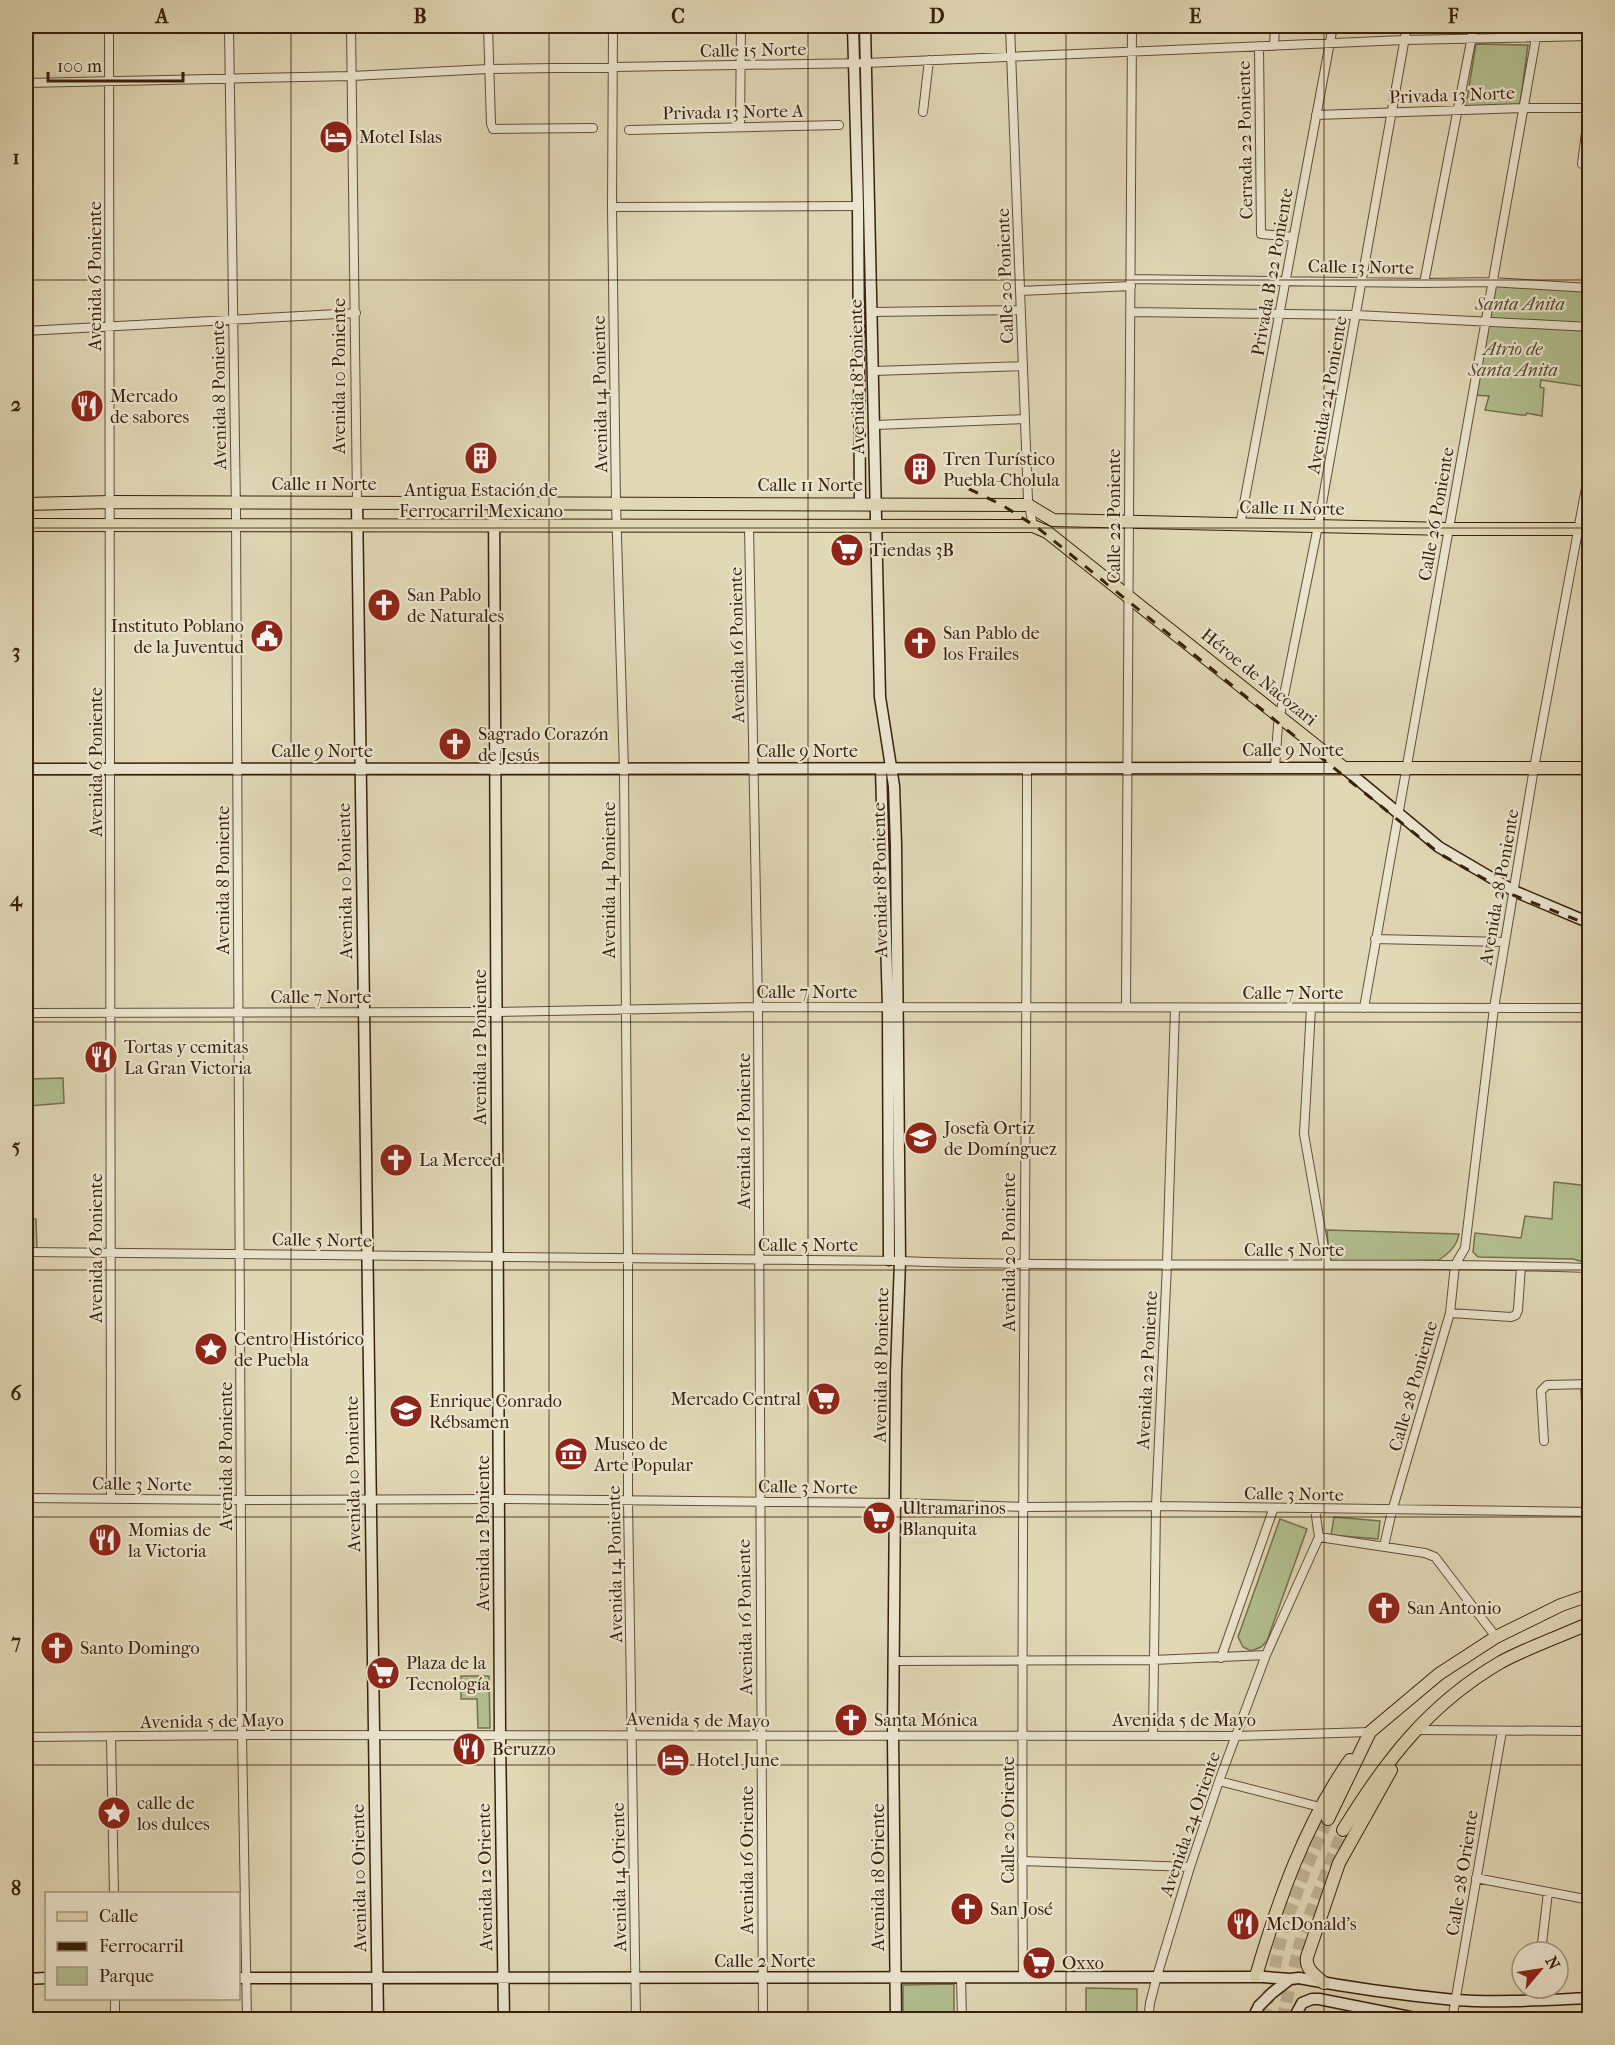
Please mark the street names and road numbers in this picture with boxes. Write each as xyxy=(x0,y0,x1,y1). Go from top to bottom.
street label: Calle 15 Norte xyxy=(700,39,806,62)
street label: Cerrada 22 Poniente xyxy=(1234,60,1257,219)
street label: Privada 13 Norte xyxy=(1389,83,1515,108)
street label: Privada 13 Norte A xyxy=(662,101,804,124)
street label: Privada B 22 Poniente xyxy=(1247,186,1298,358)
street label: Avenida 6 Poniente xyxy=(85,201,106,352)
street label: Calle 20 Poniente xyxy=(993,208,1018,344)
street label: Calle 13 Norte xyxy=(1308,256,1414,279)
street label: Avenida 10 Poniente xyxy=(329,298,350,455)
street label: Avenida 18 Poniente xyxy=(846,299,869,456)
street label: Avenida 24 Poniente xyxy=(1303,314,1352,477)
street label: Avenida 14 Poniente xyxy=(589,315,612,474)
street label: Avenida 8 Poniente xyxy=(208,320,231,471)
street label: Calle 26 Poniente xyxy=(1414,445,1459,583)
street label: Calle 22 Poniente xyxy=(1104,448,1125,584)
street label: Calle 11 Norte xyxy=(271,474,377,495)
street label: Calle 11 Norte xyxy=(757,475,863,496)
street label: Calle 11 Norte xyxy=(1239,497,1345,520)
street label: Avenida 16 Poniente xyxy=(726,567,749,724)
street label: Héroe de Nacozari xyxy=(1197,624,1321,731)
street label: Avenida 6 Poniente xyxy=(86,687,107,838)
street label: Calle 9 Norte xyxy=(1242,740,1344,761)
street label: Calle 9 Norte xyxy=(271,741,373,762)
street label: Calle 9 Norte xyxy=(756,741,858,762)
street label: Avenida 14 Poniente xyxy=(599,801,620,960)
street label: Avenida 18 Poniente xyxy=(869,802,892,959)
street label: Avenida 10 Poniente xyxy=(334,803,357,960)
street label: Avenida 8 Poniente xyxy=(213,805,234,956)
street label: Avenida 28 Poniente xyxy=(1475,807,1524,968)
street label: Avenida 12 Poniente xyxy=(470,969,491,1126)
street label: Calle 7 Norte xyxy=(757,982,858,1003)
street label: Calle 7 Norte xyxy=(1243,983,1344,1004)
street label: Calle 7 Norte xyxy=(271,987,372,1008)
street label: Avenida 16 Poniente xyxy=(734,1053,755,1210)
street label: Avenida 20 Poniente xyxy=(999,1172,1020,1333)
street label: Avenida 6 Poniente xyxy=(86,1173,107,1324)
street label: Calle 5 Norte xyxy=(272,1229,372,1252)
street label: Calle 5 Norte xyxy=(758,1235,858,1256)
street label: Calle 5 Norte xyxy=(1244,1240,1344,1261)
street label: Avenida 18 Poniente xyxy=(870,1287,893,1444)
street label: Avenida 22 Poniente xyxy=(1133,1290,1162,1451)
street label: Calle 28 Poniente xyxy=(1385,1318,1442,1454)
street label: Avenida 8 Poniente xyxy=(216,1381,237,1532)
street label: Avenida 10 Poniente xyxy=(342,1396,365,1553)
street label: Avenida 12 Poniente xyxy=(473,1455,494,1612)
street label: Calle 3 Norte xyxy=(92,1473,192,1496)
street label: Calle 3 Norte xyxy=(758,1476,858,1499)
street label: Calle 3 Norte xyxy=(1244,1483,1344,1506)
street label: Avenida 14 Poniente xyxy=(604,1485,627,1644)
street label: Avenida 16 Poniente xyxy=(734,1539,757,1696)
street label: Avenida 5 de Mayo xyxy=(625,1709,770,1732)
street label: Avenida 5 de Mayo xyxy=(139,1710,284,1733)
street label: Avenida 5 de Mayo xyxy=(1111,1710,1256,1731)
street label: Avenida 24 Oriente xyxy=(1155,1749,1225,1900)
street label: Calle 20 Oriente xyxy=(998,1756,1019,1884)
street label: Avenida 16 Oriente xyxy=(737,1786,758,1935)
street label: Avenida 14 Oriente xyxy=(608,1802,631,1953)
street label: Avenida 12 Oriente xyxy=(474,1803,497,1952)
street label: Avenida 18 Oriente xyxy=(868,1803,889,1952)
street label: Avenida 10 Oriente xyxy=(348,1804,371,1953)
street label: Calle 28 Oriente xyxy=(1442,1809,1483,1937)
street label: Calle 2 Norte xyxy=(714,1951,816,1972)

